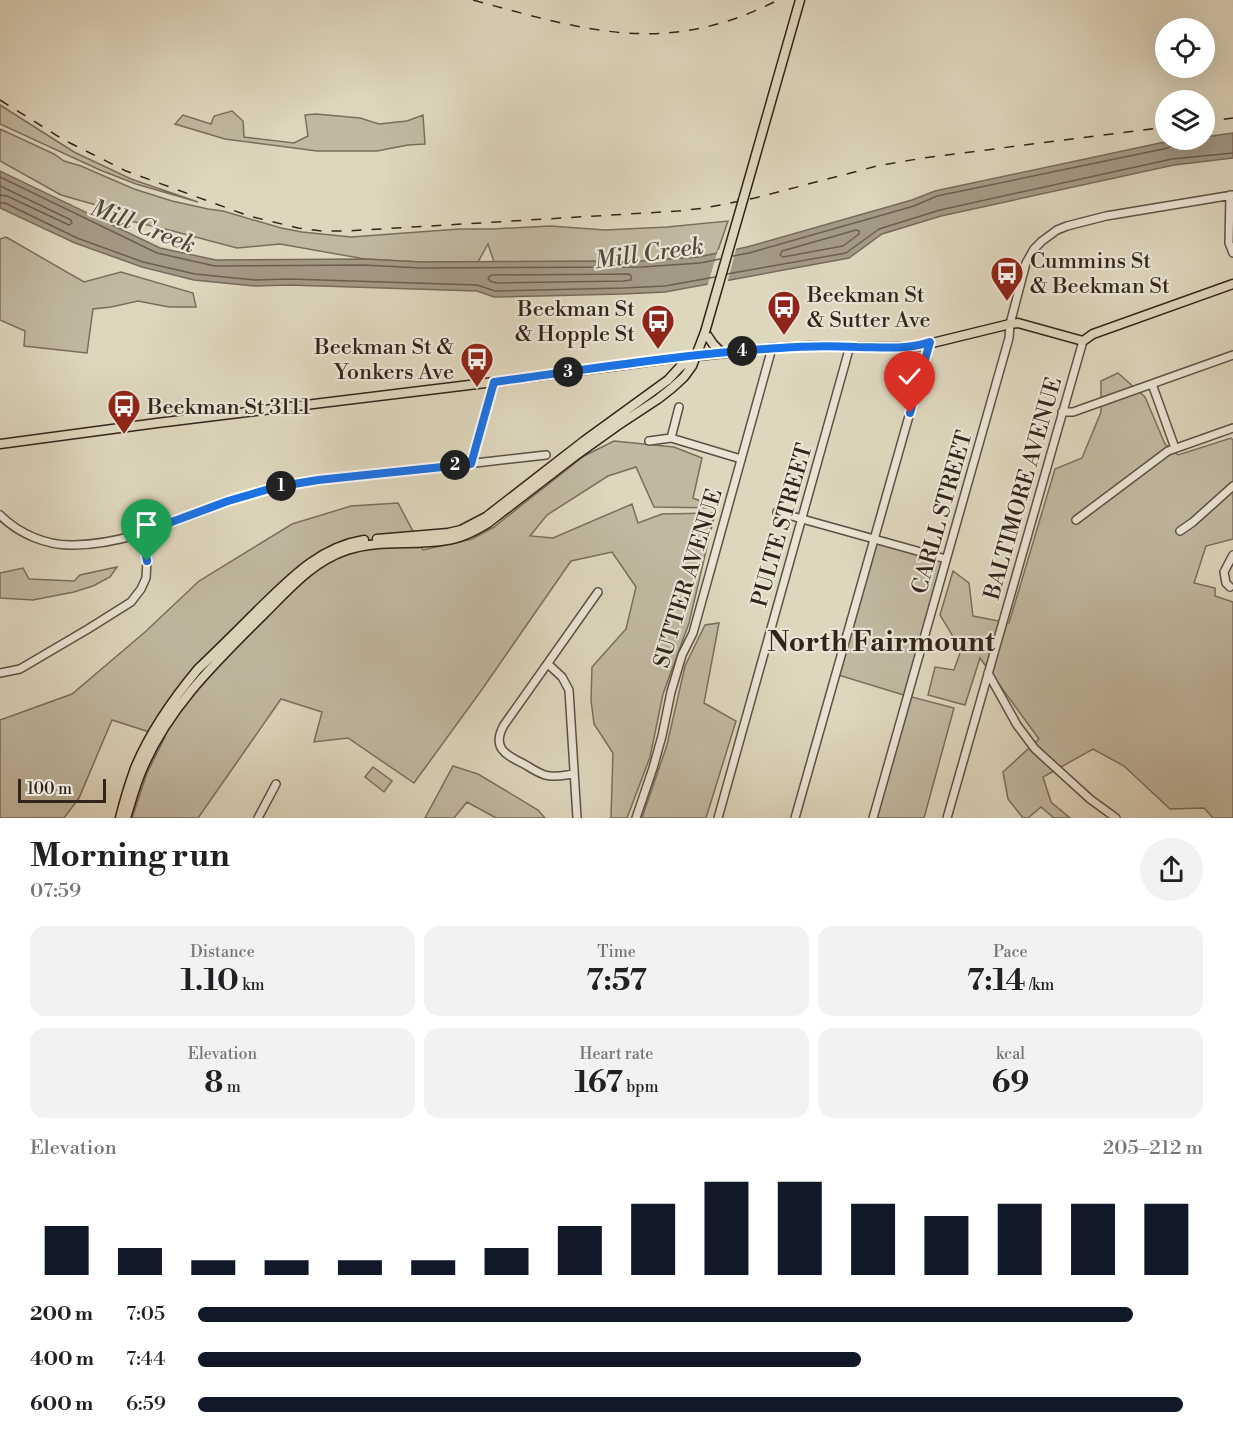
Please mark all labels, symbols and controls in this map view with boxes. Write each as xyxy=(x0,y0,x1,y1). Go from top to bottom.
map controls xyxy=(1155,18,1215,150)
button: locate xyxy=(1155,18,1215,78)
button: layers xyxy=(1155,90,1215,150)
water label: Mill Creek xyxy=(86,193,199,261)
water label: Mill Creek xyxy=(592,231,706,277)
place label: Cummins St & Beekman St xyxy=(1030,248,1170,300)
bus stop icon: Cummins St & Beekman St xyxy=(989,255,1025,302)
place label: Beekman St & Sutter Ave xyxy=(806,282,931,334)
bus stop icon: Beekman St & Sutter Ave xyxy=(766,289,802,336)
place label: Beekman St & Hopple St xyxy=(515,296,635,348)
bus stop icon: Beekman St & Hopple St xyxy=(640,303,676,350)
place label: Beekman St & Yonkers Ave xyxy=(313,334,454,386)
pin: 4 xyxy=(727,336,757,366)
bus stop icon: Beekman St & Yonkers Ave xyxy=(459,341,495,388)
text: 4 xyxy=(737,341,747,361)
pin xyxy=(884,351,935,413)
pin: 3 xyxy=(553,357,583,387)
icon: check xyxy=(893,360,926,393)
text: 3 xyxy=(563,362,573,382)
street label: BALTIMORE AVENUE xyxy=(978,374,1068,604)
bus stop icon: Beekman St 3111 xyxy=(106,388,142,435)
place label: Beekman St 3111 xyxy=(146,394,311,421)
street label: CARLL STREET xyxy=(906,428,979,597)
street label: PULTE STREET xyxy=(746,441,819,610)
pin: 2 xyxy=(440,450,470,480)
text: 2 xyxy=(450,455,460,475)
pin: 1 xyxy=(266,471,296,501)
text: 1 xyxy=(277,476,285,496)
street label: SUTTER AVENUE xyxy=(648,485,729,671)
pin xyxy=(121,499,172,561)
icon: arrive xyxy=(130,508,163,541)
district label: North Fairmount xyxy=(767,625,996,660)
scale bar xyxy=(18,776,106,804)
text: 100 m xyxy=(27,779,72,799)
text: Morning run xyxy=(30,836,230,877)
button: share xyxy=(1140,838,1203,901)
text: 07:59 xyxy=(30,879,81,904)
text: Distance xyxy=(190,942,255,962)
text: Time xyxy=(597,942,636,962)
text: Pace xyxy=(993,942,1028,962)
text: 1.10 xyxy=(180,962,239,1000)
text: 7:57 xyxy=(586,962,647,1000)
text: 7:14 xyxy=(967,962,1026,1000)
text: km xyxy=(239,975,265,995)
text: /km xyxy=(1026,975,1054,995)
text: Elevation xyxy=(188,1044,257,1064)
text: Heart rate xyxy=(580,1044,653,1064)
text: kcal xyxy=(996,1044,1025,1064)
text: 8 xyxy=(204,1064,223,1102)
text: 167 xyxy=(574,1064,623,1102)
text: 69 xyxy=(992,1064,1029,1102)
text: m xyxy=(223,1077,241,1097)
text: bpm xyxy=(623,1077,659,1097)
text: Elevation xyxy=(30,1136,117,1161)
text: 205–212 m xyxy=(1103,1136,1203,1161)
text: 200 m xyxy=(30,1302,93,1327)
text: 7:05 xyxy=(126,1302,165,1327)
text: 400 m xyxy=(30,1347,94,1372)
text: 7:44 xyxy=(126,1347,165,1372)
text: 600 m xyxy=(30,1392,93,1417)
text: 6:59 xyxy=(126,1392,166,1417)

